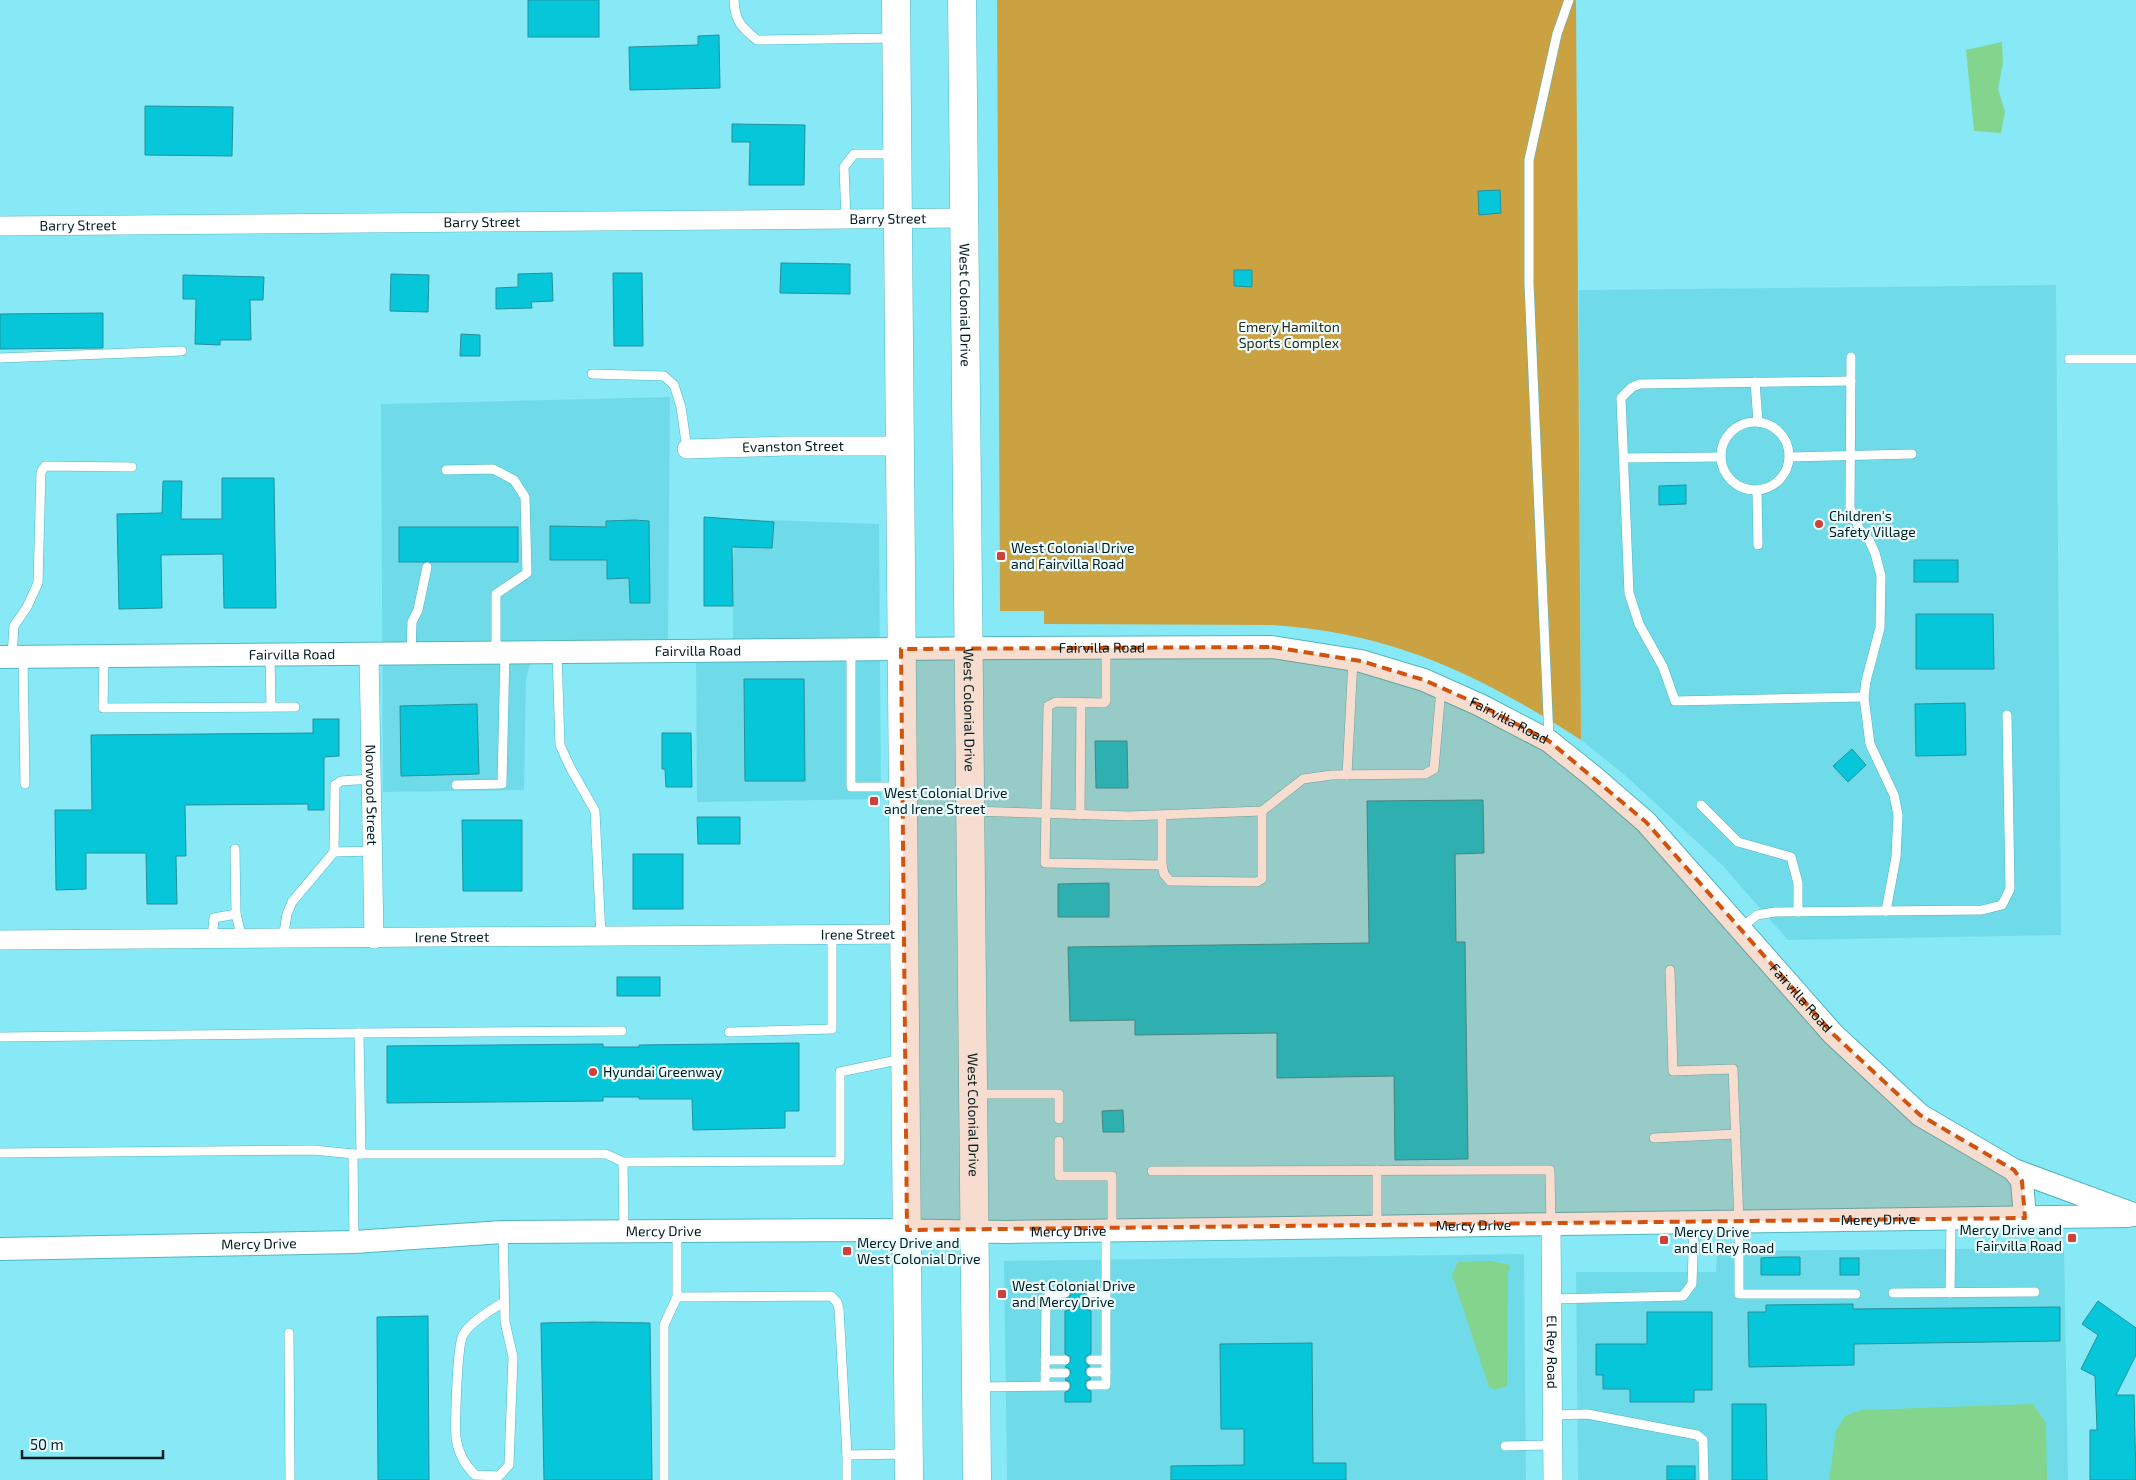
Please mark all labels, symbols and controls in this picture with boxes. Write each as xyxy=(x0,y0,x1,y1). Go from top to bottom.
street label: Barry Street xyxy=(849,209,926,227)
street label: Barry Street xyxy=(443,213,520,230)
street label: Barry Street xyxy=(40,216,116,234)
street label: West Colonial Drive xyxy=(956,243,975,367)
park label: Emery Hamilton Sports Complex xyxy=(1238,318,1340,351)
street label: Evanston Street xyxy=(742,437,844,455)
place label: Children's Safety Village xyxy=(1829,507,1916,540)
marker: Children's Safety Village xyxy=(1813,518,1825,530)
place label: West Colonial Drive and Fairvilla Road xyxy=(1011,539,1135,572)
marker: West Colonial Drive and Fairvilla Road xyxy=(995,550,1007,562)
street label: Fairvilla Road xyxy=(1059,638,1145,656)
street label: Fairvilla Road xyxy=(655,641,741,659)
street label: Fairvilla Road xyxy=(249,645,335,663)
street label: West Colonial Drive xyxy=(961,648,979,772)
street label: Fairvilla Road xyxy=(1467,693,1551,747)
street label: Norwood Street xyxy=(363,744,381,846)
place label: West Colonial Drive and Irene Street xyxy=(884,784,1008,817)
marker: West Colonial Drive and Irene Street xyxy=(868,795,880,807)
street label: Irene Street xyxy=(821,925,895,943)
street label: Irene Street xyxy=(415,928,489,945)
street label: Fairvilla Road xyxy=(1767,960,1836,1036)
street label: West Colonial Drive xyxy=(965,1053,983,1177)
place label: Hyundai Greenway xyxy=(603,1063,723,1080)
marker: Hyundai Greenway xyxy=(587,1066,599,1078)
street label: Mercy Drive xyxy=(1841,1210,1916,1228)
street label: Mercy Drive xyxy=(1436,1216,1511,1234)
place label: Mercy Drive and Fairvilla Road xyxy=(1960,1221,2062,1254)
street label: Mercy Drive xyxy=(626,1222,701,1239)
street label: Mercy Drive xyxy=(1031,1222,1106,1240)
place label: Mercy Drive and El Rey Road xyxy=(1674,1223,1774,1256)
marker: Mercy Drive and Fairvilla Road xyxy=(2066,1232,2078,1244)
street label: Mercy Drive xyxy=(221,1234,297,1253)
place label: Mercy Drive and West Colonial Drive xyxy=(857,1234,981,1267)
marker: Mercy Drive and El Rey Road xyxy=(1658,1234,1670,1246)
marker: Mercy Drive and West Colonial Drive xyxy=(841,1245,853,1257)
place label: West Colonial Drive and Mercy Drive xyxy=(1012,1277,1136,1310)
marker: West Colonial Drive and Mercy Drive xyxy=(996,1288,1008,1300)
street label: El Rey Road xyxy=(1544,1315,1561,1389)
scale bar xyxy=(22,1428,164,1460)
text: 50 m xyxy=(30,1435,64,1453)

